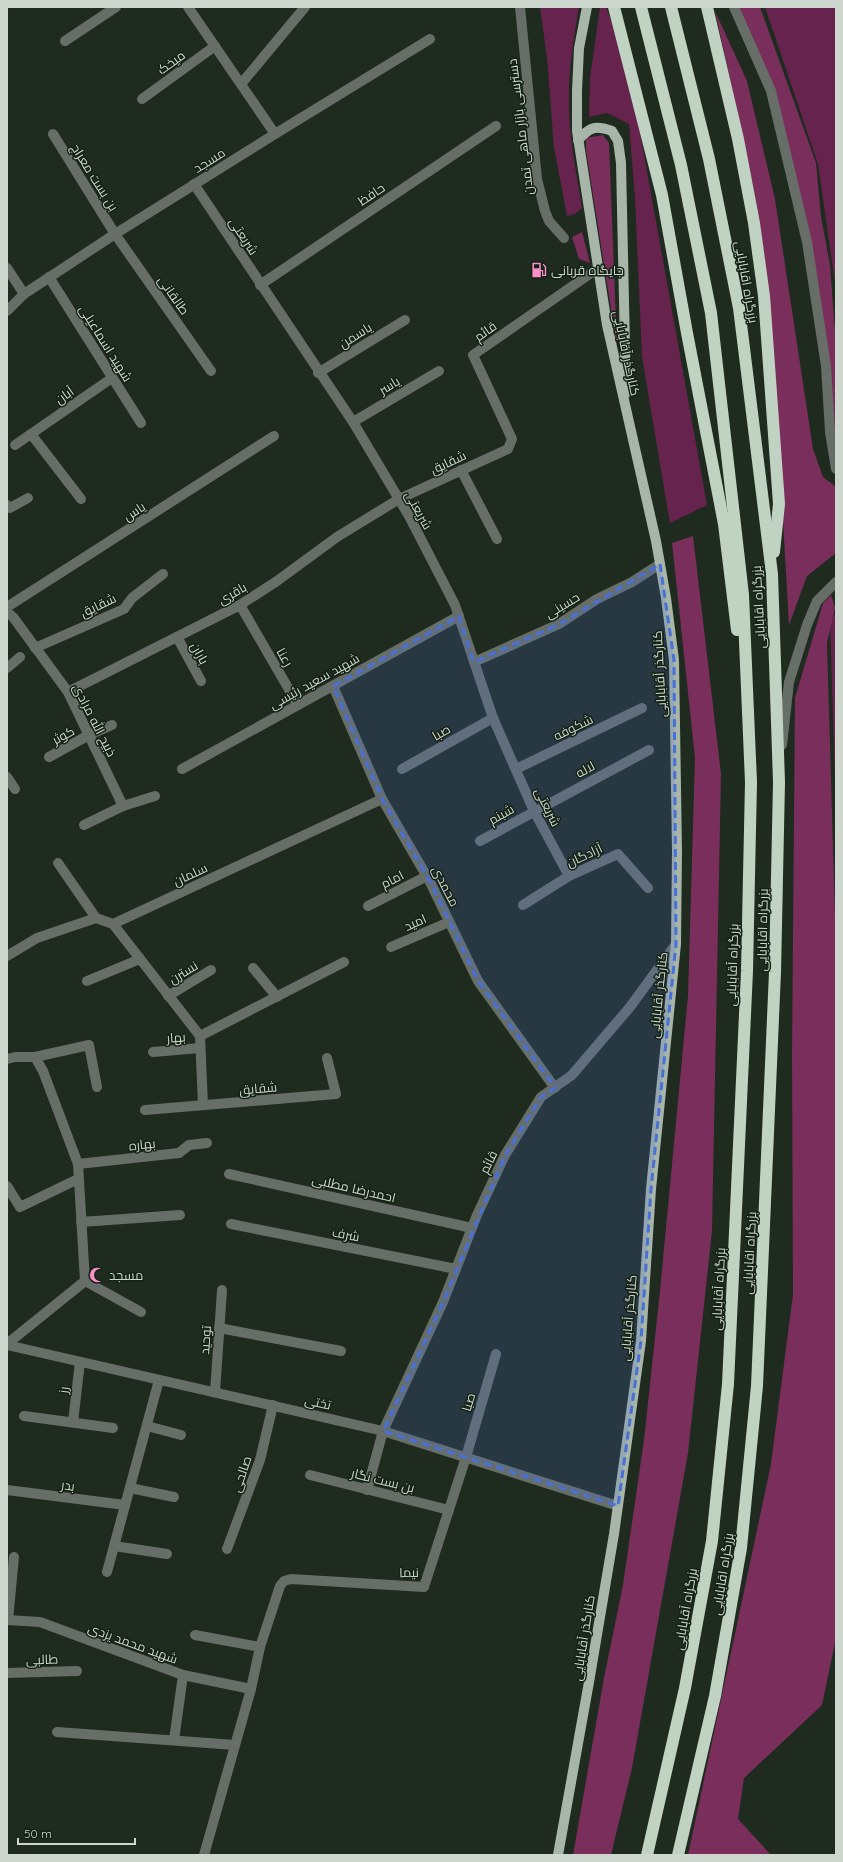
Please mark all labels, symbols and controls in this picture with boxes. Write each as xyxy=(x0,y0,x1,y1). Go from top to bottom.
street label: میخک xyxy=(154,47,188,77)
street label: دسترسی بازار ماهی تمدن xyxy=(504,58,536,196)
street label: بن بست معراج xyxy=(67,140,122,214)
street label: مسجد xyxy=(190,144,228,176)
street label: حافظ xyxy=(354,179,388,209)
street label: شریعتی xyxy=(226,214,262,258)
street label: بزرگراه اقابابایی xyxy=(732,240,762,324)
fuel station icon: جایگاه قربانی xyxy=(530,261,548,279)
place label: جایگاه قربانی xyxy=(551,262,624,278)
street label: طالقانی xyxy=(155,272,193,318)
street label: شهید اسماعیلی xyxy=(76,302,136,384)
street label: کنارگذر آقابابایی xyxy=(610,309,644,397)
street label: یاسمن xyxy=(336,318,375,351)
street label: قائم xyxy=(471,318,500,346)
street label: یاسر xyxy=(375,372,403,398)
street label: آبان xyxy=(51,383,77,407)
street label: شقایق xyxy=(427,447,469,477)
street label: شریعتی xyxy=(402,488,436,532)
street label: یاس xyxy=(120,498,148,524)
street label: بزرگراه اقابابایی xyxy=(748,565,768,649)
street label: باقری xyxy=(215,578,249,608)
street label: حسینی xyxy=(542,588,582,622)
street label: شقایق xyxy=(77,589,119,621)
street label: کنارگذر آقابابایی xyxy=(649,630,669,718)
street label: باران xyxy=(187,639,213,667)
street label: رعنا xyxy=(273,645,297,669)
street label: شهید سعید رئیسی xyxy=(266,650,362,712)
street label: ذبیح الله مرادی xyxy=(69,681,120,760)
street label: شکوفه xyxy=(551,711,595,743)
street label: صبا xyxy=(429,720,453,744)
street label: کوثر xyxy=(48,722,77,748)
street label: لاله xyxy=(573,757,597,781)
street label: شریعتی xyxy=(532,785,564,829)
street label: شبنم xyxy=(485,800,518,829)
street label: آزادگان xyxy=(563,840,605,870)
street label: سلمان xyxy=(170,859,210,889)
street label: محمدی xyxy=(429,863,463,909)
street label: امام xyxy=(378,866,407,893)
street label: بزرگراه اقابابایی xyxy=(753,888,771,972)
street label: امید xyxy=(401,910,429,934)
street label: بزرگراه آقابابایی xyxy=(723,923,741,1007)
street label: کنارگذر آقابابایی xyxy=(646,951,670,1039)
street label: نسترن xyxy=(166,957,200,987)
street label: بهار xyxy=(165,1028,186,1046)
street label: شقایق xyxy=(238,1078,278,1098)
street label: بهاره xyxy=(128,1135,156,1153)
street label: قائم xyxy=(476,1148,502,1177)
street label: احمدرضا مطلبی xyxy=(311,1171,397,1205)
street label: بزرگراه اقابابایی xyxy=(739,1211,759,1295)
street label: شرف xyxy=(331,1223,361,1245)
street label: بزرگراه آقابابایی xyxy=(708,1247,728,1331)
mosque icon: مسجد xyxy=(88,1266,106,1284)
place label: مسجد xyxy=(109,1267,143,1283)
street label: کنارگذر آقابابایی xyxy=(616,1274,640,1362)
street label: توحید xyxy=(196,1324,214,1355)
street label: رز xyxy=(55,1386,71,1395)
street label: تختی xyxy=(303,1391,333,1413)
street label: صبا xyxy=(458,1391,478,1413)
street label: صالحی xyxy=(227,1454,255,1494)
street label: بن بست نگار xyxy=(349,1464,416,1496)
street label: بدر xyxy=(59,1476,76,1494)
street label: بزرگراه اقابابایی xyxy=(708,1532,736,1616)
street label: نیما xyxy=(399,1564,419,1580)
street label: بزرگراه آقابابایی xyxy=(670,1567,700,1651)
street label: کنارگذر آقابابایی xyxy=(568,1594,598,1682)
street label: شهید محمد یزدی xyxy=(86,1619,180,1667)
street label: طالبی xyxy=(26,1650,58,1668)
scale bar xyxy=(18,1820,135,1846)
text: 50 m xyxy=(24,1826,52,1841)

